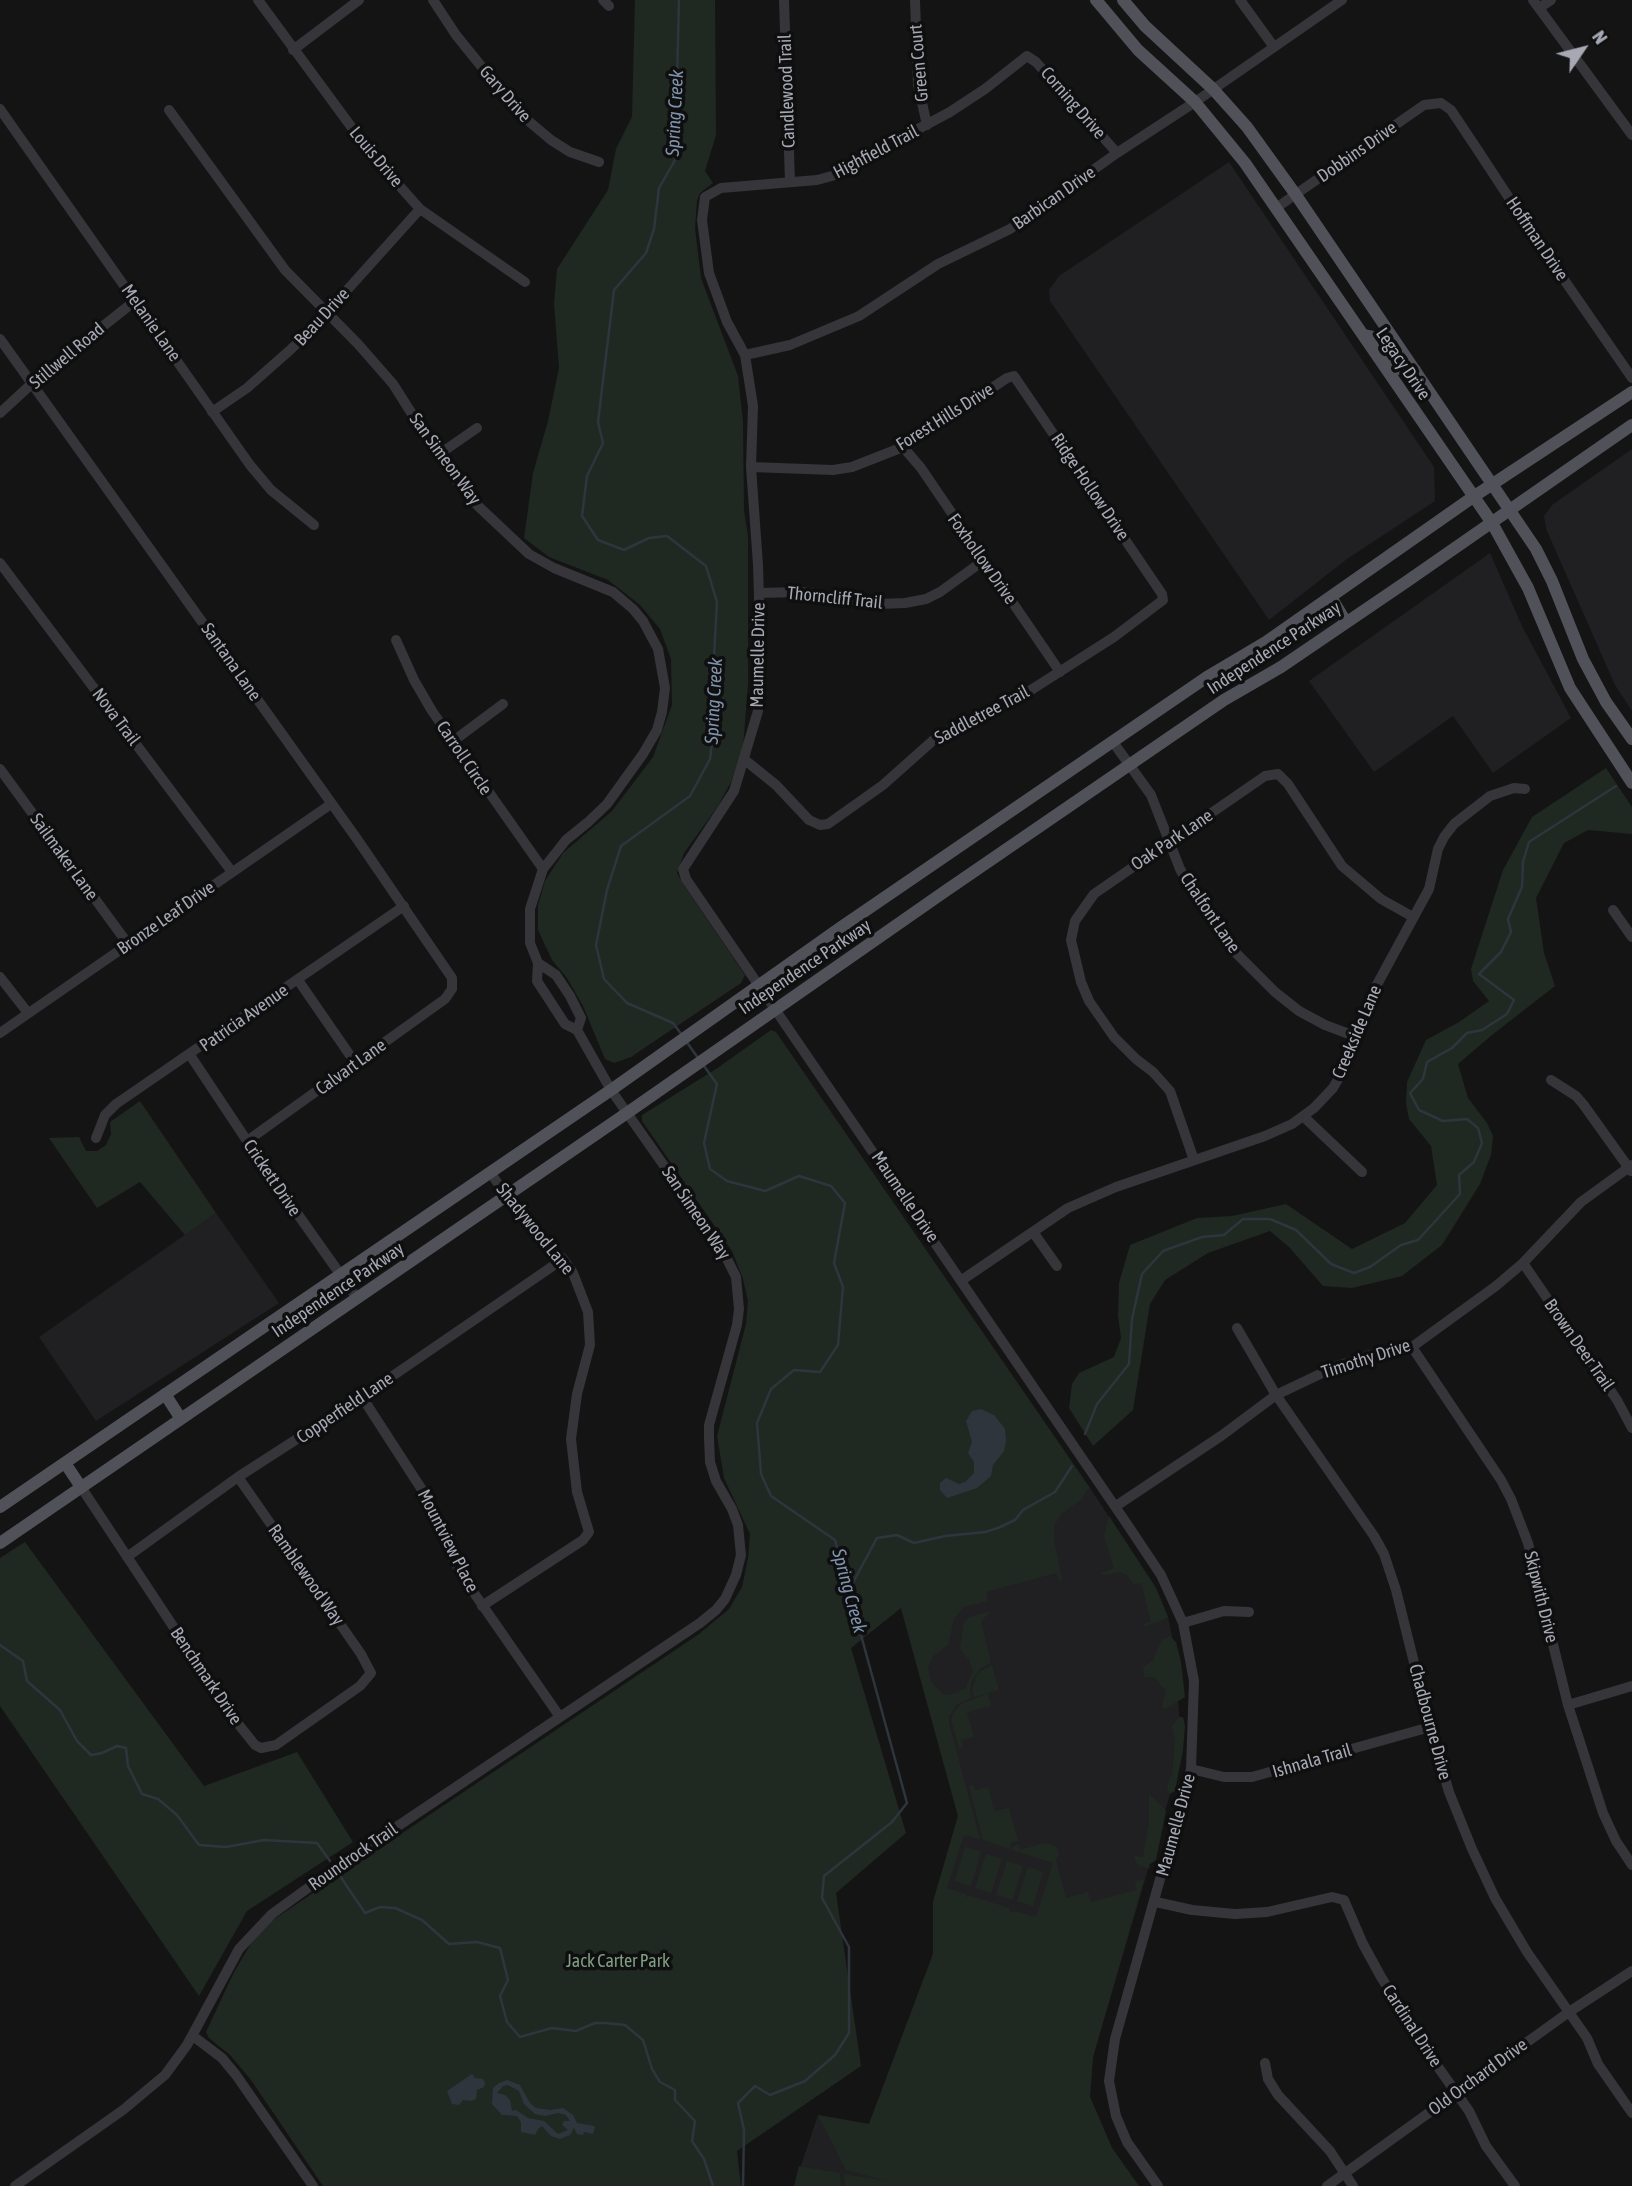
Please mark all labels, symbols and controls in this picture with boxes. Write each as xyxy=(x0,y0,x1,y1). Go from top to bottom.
north arrow xyxy=(1548,14,1618,84)
street label: Green Court xyxy=(905,23,933,103)
text: N xyxy=(1588,26,1612,48)
street label: Candlewood Trail xyxy=(774,34,800,148)
street label: Gary Drive xyxy=(475,61,535,127)
street label: Corning Drive xyxy=(1036,62,1110,144)
water label: Spring Creek xyxy=(661,69,689,157)
street label: Dobbins Drive xyxy=(1313,117,1401,187)
street label: Highfield Trail xyxy=(830,121,922,183)
street label: Louis Drive xyxy=(345,122,407,192)
street label: Barbican Drive xyxy=(1008,162,1100,234)
street label: Hoffman Drive xyxy=(1501,193,1573,285)
street label: Melanie Lane xyxy=(117,280,185,366)
street label: Beau Drive xyxy=(290,284,354,350)
street label: Stillwell Road xyxy=(25,318,109,394)
street label: Legacy Drive xyxy=(1371,324,1435,404)
street label: Forest Hills Drive xyxy=(892,379,998,455)
street label: San Simeon Way xyxy=(405,409,485,509)
street label: Ridge Hollow Drive xyxy=(1046,429,1134,545)
street label: Foxhollow Drive xyxy=(943,510,1021,608)
street label: Thorncliff Trail xyxy=(786,582,884,614)
street label: Independence Parkway xyxy=(1203,597,1345,699)
street label: Maumelle Drive xyxy=(746,602,770,708)
street label: Santana Lane xyxy=(196,619,266,705)
water label: Spring Creek xyxy=(700,657,728,745)
street label: Saddletree Trail xyxy=(931,681,1033,749)
street label: Nova Trail xyxy=(88,684,144,750)
street label: Carroll Circle xyxy=(431,717,497,799)
street label: Oak Park Lane xyxy=(1127,805,1217,875)
street label: Sailmaker Lane xyxy=(25,809,103,905)
street label: Chalfont Lane xyxy=(1175,869,1245,957)
street label: Bronze Leaf Drive xyxy=(113,877,219,959)
street label: Independence Parkway xyxy=(735,915,875,1019)
street label: Patricia Avenue xyxy=(196,980,292,1056)
street label: Creekside Lane xyxy=(1328,982,1386,1082)
street label: Calvart Lane xyxy=(312,1034,390,1100)
street label: Crickett Drive xyxy=(239,1136,305,1220)
street label: Maumelle Drive xyxy=(867,1147,943,1247)
street label: San Simeon Way xyxy=(657,1162,735,1264)
street label: Shadywood Lane xyxy=(492,1179,578,1279)
street label: Independence Parkway xyxy=(268,1238,408,1342)
street label: Brown Deer Trail xyxy=(1539,1295,1619,1395)
street label: Timothy Drive xyxy=(1319,1335,1413,1383)
street label: Copperfield Lane xyxy=(293,1368,397,1448)
street label: Mountview Place xyxy=(413,1486,483,1596)
street label: Ramblewood Way xyxy=(263,1520,349,1630)
water label: Spring Creek xyxy=(827,1546,871,1636)
street label: Skipwith Drive xyxy=(1519,1549,1563,1645)
street label: Benchmark Drive xyxy=(166,1623,246,1729)
street label: Chadbourne Drive xyxy=(1404,1662,1456,1782)
street label: Ishnala Trail xyxy=(1270,1739,1354,1783)
street label: Maumelle Drive xyxy=(1152,1771,1200,1879)
street label: Roundrock Trail xyxy=(305,1819,401,1895)
park label: Jack Carter Park xyxy=(566,1950,670,1972)
street label: Cardinal Drive xyxy=(1377,1981,1447,2071)
street label: Old Orchard Drive xyxy=(1424,2034,1532,2120)

